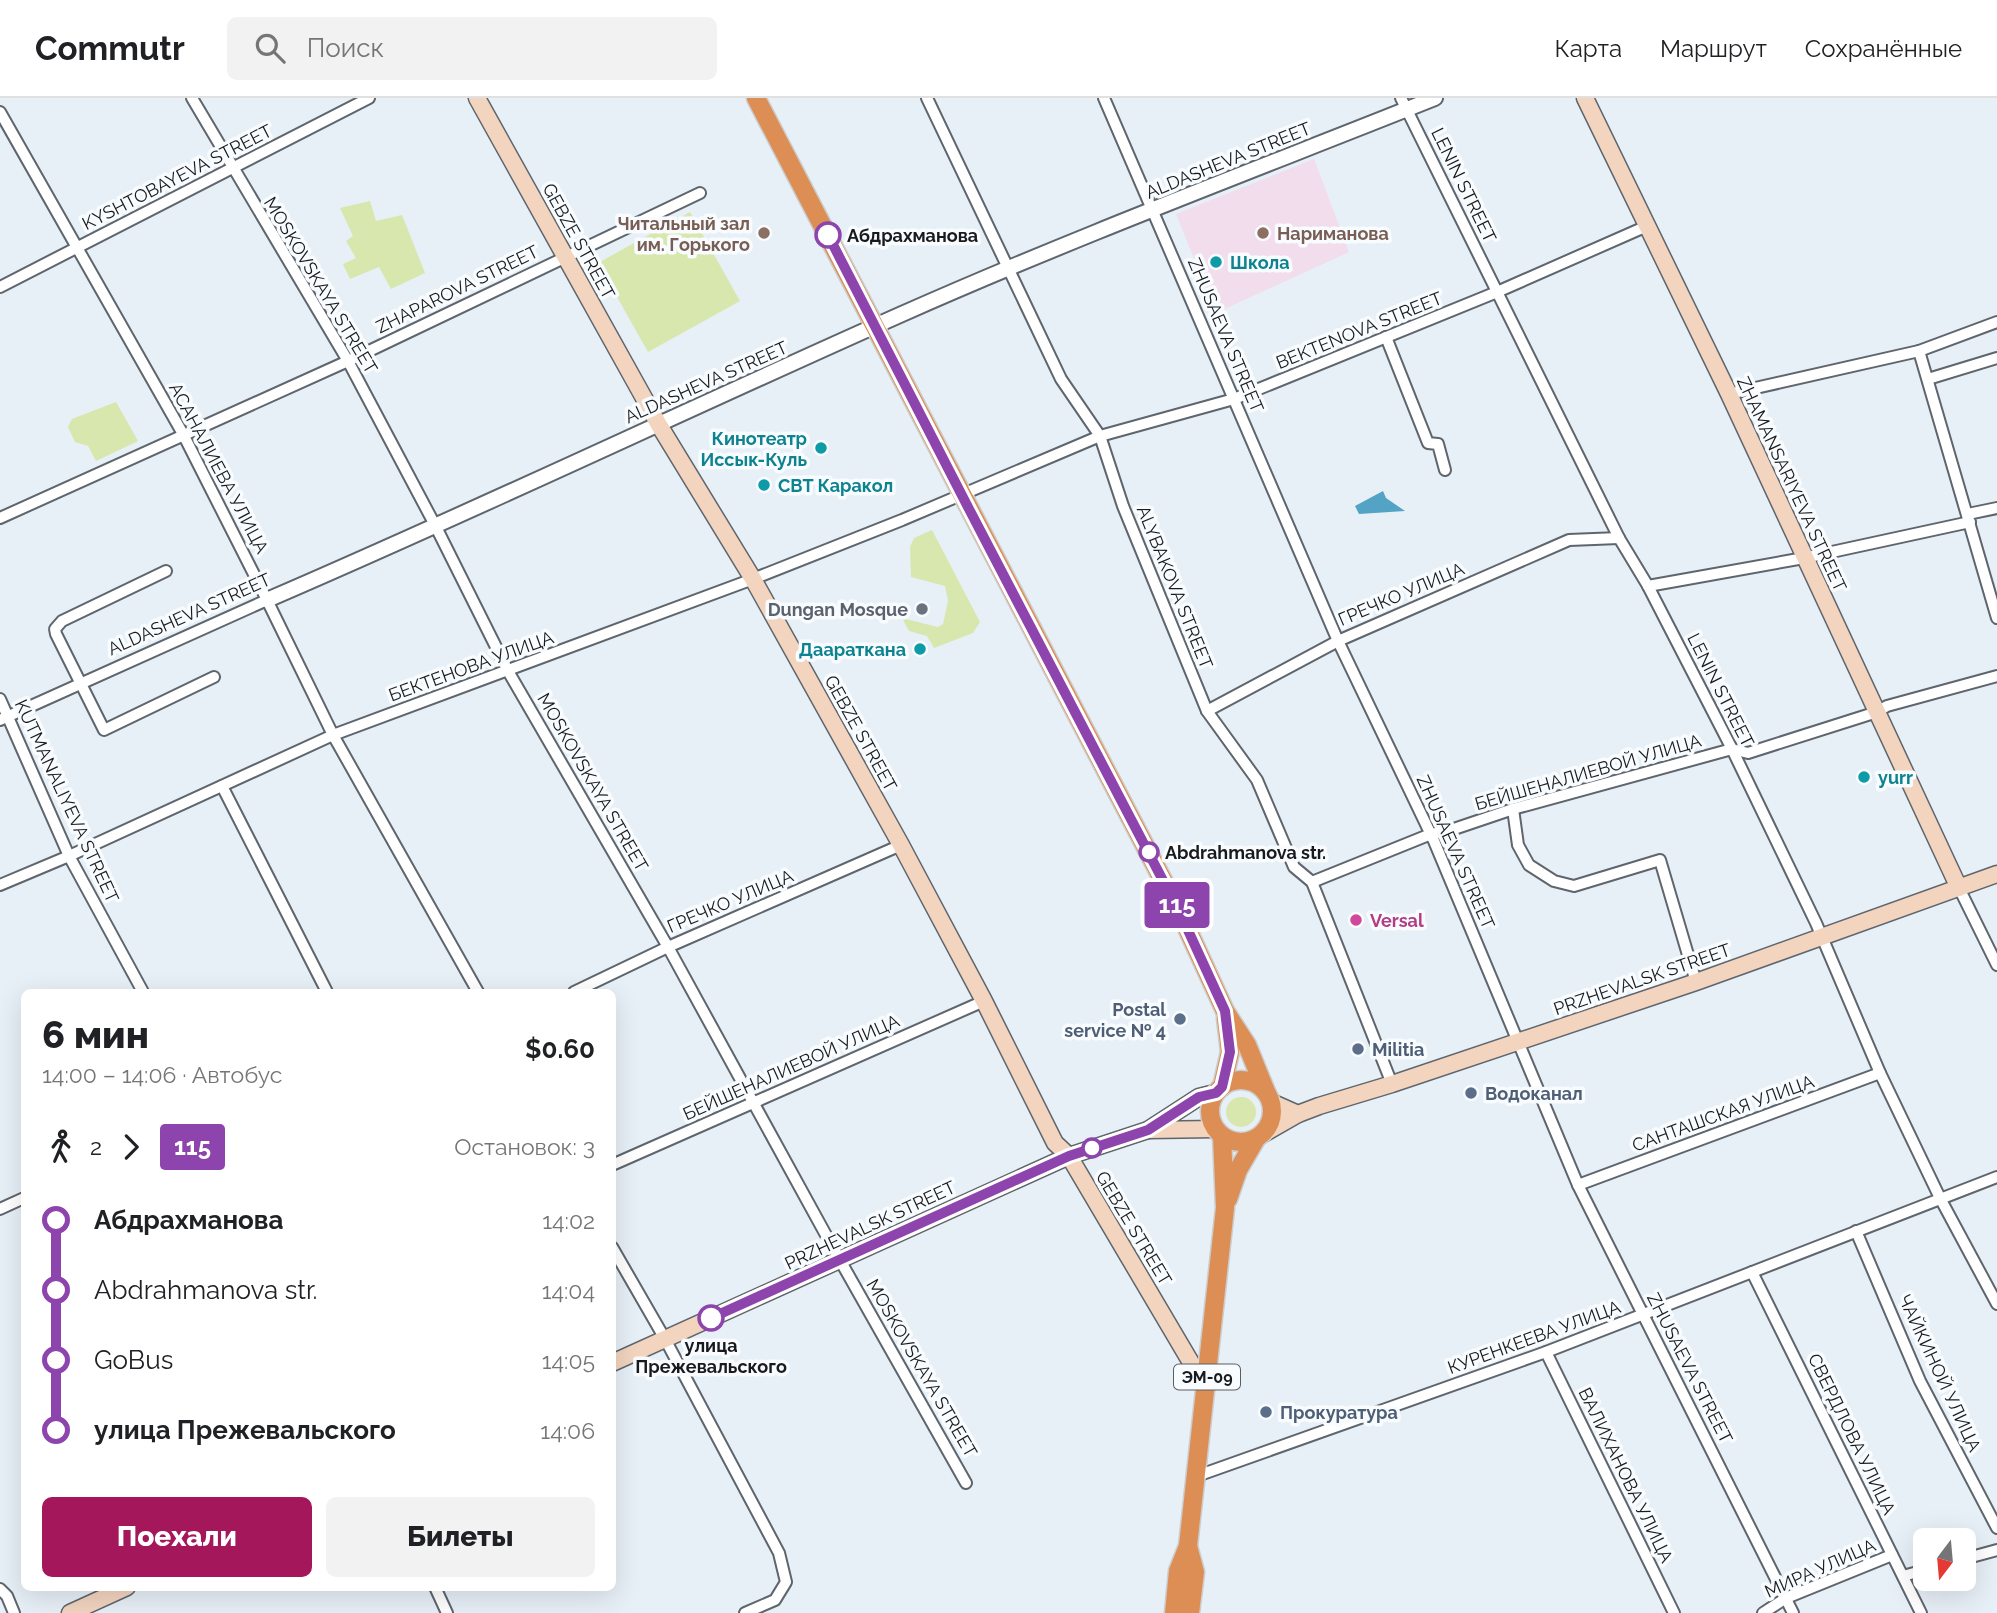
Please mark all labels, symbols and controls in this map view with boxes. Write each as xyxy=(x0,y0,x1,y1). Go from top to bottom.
search box xyxy=(227,17,717,80)
text: Commutr xyxy=(35,29,185,68)
icon: search xyxy=(251,29,289,67)
text: Поиск xyxy=(307,33,384,63)
text: Карта xyxy=(1554,34,1622,63)
text: Маршрут xyxy=(1660,34,1767,63)
text: Сохранённые xyxy=(1805,34,1962,63)
street label: ALDASHEVA STREET xyxy=(1142,117,1314,203)
street label: KYSHTOBAYEVA STREET xyxy=(79,120,275,234)
street label: LENIN STREET xyxy=(1427,124,1501,246)
street label: GEBZE STREET xyxy=(538,179,620,303)
street label: MOSKOVSKAYA STREET xyxy=(260,193,382,377)
place label: Читальный зал им. Горького xyxy=(617,213,750,255)
marker: Абдрахманова xyxy=(815,222,841,248)
place label: Нариманова xyxy=(1277,223,1389,244)
marker: Читальный зал им. Горького xyxy=(756,225,772,241)
place label: Абдрахманова xyxy=(847,225,978,246)
marker: Нариманова xyxy=(1255,225,1271,241)
street label: ZHAPAROVA STREET xyxy=(372,241,542,337)
place label: Школа xyxy=(1230,252,1290,273)
marker: Школа xyxy=(1208,254,1224,270)
street label: ZHUSAEVA STREET xyxy=(1184,255,1268,415)
street label: BEKTENOVA STREET xyxy=(1273,287,1445,373)
street label: ALDASHEVA STREET xyxy=(621,337,791,427)
street label: ZHAMANSARIYEVA STREET xyxy=(1733,373,1851,595)
street label: АСАНАЛИЕВА УЛИЦА xyxy=(165,379,273,557)
place label: Кинотеатр Иссык-Куль xyxy=(701,428,807,470)
marker: Кинотеатр Иссык-Куль xyxy=(813,440,829,456)
place label: СВТ Каракол xyxy=(778,475,893,496)
marker: СВТ Каракол xyxy=(756,477,772,493)
street label: ALYBAKOVA STREET xyxy=(1133,502,1217,672)
street label: ГРЕЧКО УЛИЦА xyxy=(1335,558,1467,630)
street label: ALDASHEVA STREET xyxy=(104,569,274,659)
place label: Dungan Mosque xyxy=(768,599,908,620)
marker: Dungan Mosque xyxy=(914,601,930,617)
street label: БЕКТЕНОВА УЛИЦА xyxy=(386,626,556,706)
street label: LENIN STREET xyxy=(1683,630,1759,750)
place label: Даараткана xyxy=(799,639,906,660)
marker: Даараткана xyxy=(912,641,928,657)
street label: GEBZE STREET xyxy=(820,671,902,795)
street label: MOSKOVSKAYA STREET xyxy=(533,689,653,875)
street label: KUTMANALIYEVA STREET xyxy=(11,696,123,906)
street label: БЕЙШЕНАЛИЕВОЙ УЛИЦА xyxy=(1472,730,1704,814)
place label: yurr xyxy=(1878,767,1913,788)
marker: yurr xyxy=(1856,769,1872,785)
street label: ZHUSAEVA STREET xyxy=(1413,772,1499,932)
marker: Abdrahmanova str. xyxy=(1139,842,1159,862)
place label: Abdrahmanova str. xyxy=(1165,842,1326,863)
street label: ГРЕЧКО УЛИЦА xyxy=(664,865,796,937)
line badge: 115 xyxy=(1137,882,1217,928)
text: 115 xyxy=(1158,890,1196,919)
place label: Versal xyxy=(1370,910,1424,931)
marker: Versal xyxy=(1348,912,1364,928)
street label: PRZHEVALSK STREET xyxy=(1551,939,1733,1019)
place label: Postal service № 4 xyxy=(1064,999,1166,1041)
street label: БЕЙШЕНАЛИЕВОЙ УЛИЦА xyxy=(680,1010,902,1124)
marker: Postal service № 4 xyxy=(1172,1011,1188,1027)
text: 6 мин xyxy=(42,1012,149,1057)
text: $0.60 xyxy=(525,1034,595,1064)
place label: Militia xyxy=(1372,1039,1424,1060)
marker: Militia xyxy=(1350,1041,1366,1057)
text: 14:00 – 14:06 · Автобус xyxy=(42,1061,282,1088)
street label: САНТАШСКАЯ УЛИЦА xyxy=(1629,1070,1817,1156)
place label: Водоканал xyxy=(1485,1083,1583,1104)
marker: Водоканал xyxy=(1463,1085,1479,1101)
icon: walk xyxy=(42,1128,80,1166)
icon: forward xyxy=(112,1128,150,1166)
text: 115 xyxy=(174,1132,211,1161)
text: 2 xyxy=(90,1133,102,1160)
text: Остановок: 3 xyxy=(454,1133,595,1160)
unlabelled marker xyxy=(1082,1138,1102,1158)
street label: GEBZE STREET xyxy=(1092,1167,1176,1289)
street label: PRZHEVALSK STREET xyxy=(781,1176,959,1274)
text: Абдрахманова xyxy=(94,1205,284,1235)
text: 14:02 xyxy=(542,1207,595,1234)
text: Abdrahmanova str. xyxy=(94,1275,318,1305)
street label: MOSKOVSKAYA STREET xyxy=(862,1275,982,1461)
text: 14:04 xyxy=(542,1277,595,1304)
street label: ZHUSAEVA STREET xyxy=(1643,1289,1737,1447)
street label: ЧАЙКИНОЙ УЛИЦА xyxy=(1894,1291,1986,1455)
street label: КУРЕНКЕЕВА УЛИЦА xyxy=(1445,1296,1623,1378)
marker: улица Прежевальского xyxy=(698,1305,724,1331)
place label: улица Прежевальского xyxy=(635,1335,787,1377)
text: GoBus xyxy=(94,1345,173,1375)
text: 14:05 xyxy=(542,1347,595,1374)
street label: СВЕРДЛОВА УЛИЦА xyxy=(1804,1350,1900,1518)
road number: ЭМ-09 xyxy=(1174,1364,1240,1390)
street label: ВАЛИХАНОВА УЛИЦА xyxy=(1574,1384,1678,1566)
place label: Прокуратура xyxy=(1280,1402,1398,1423)
marker: Прокуратура xyxy=(1258,1404,1274,1420)
text: улица Прежевальского xyxy=(94,1415,396,1445)
text: 14:06 xyxy=(540,1417,595,1444)
button: Поехали xyxy=(42,1497,312,1577)
button: Билеты xyxy=(326,1497,595,1577)
north arrow xyxy=(1913,1528,1976,1591)
map controls xyxy=(1913,1528,1976,1591)
street label: МИРА УЛИЦА xyxy=(1761,1534,1879,1602)

